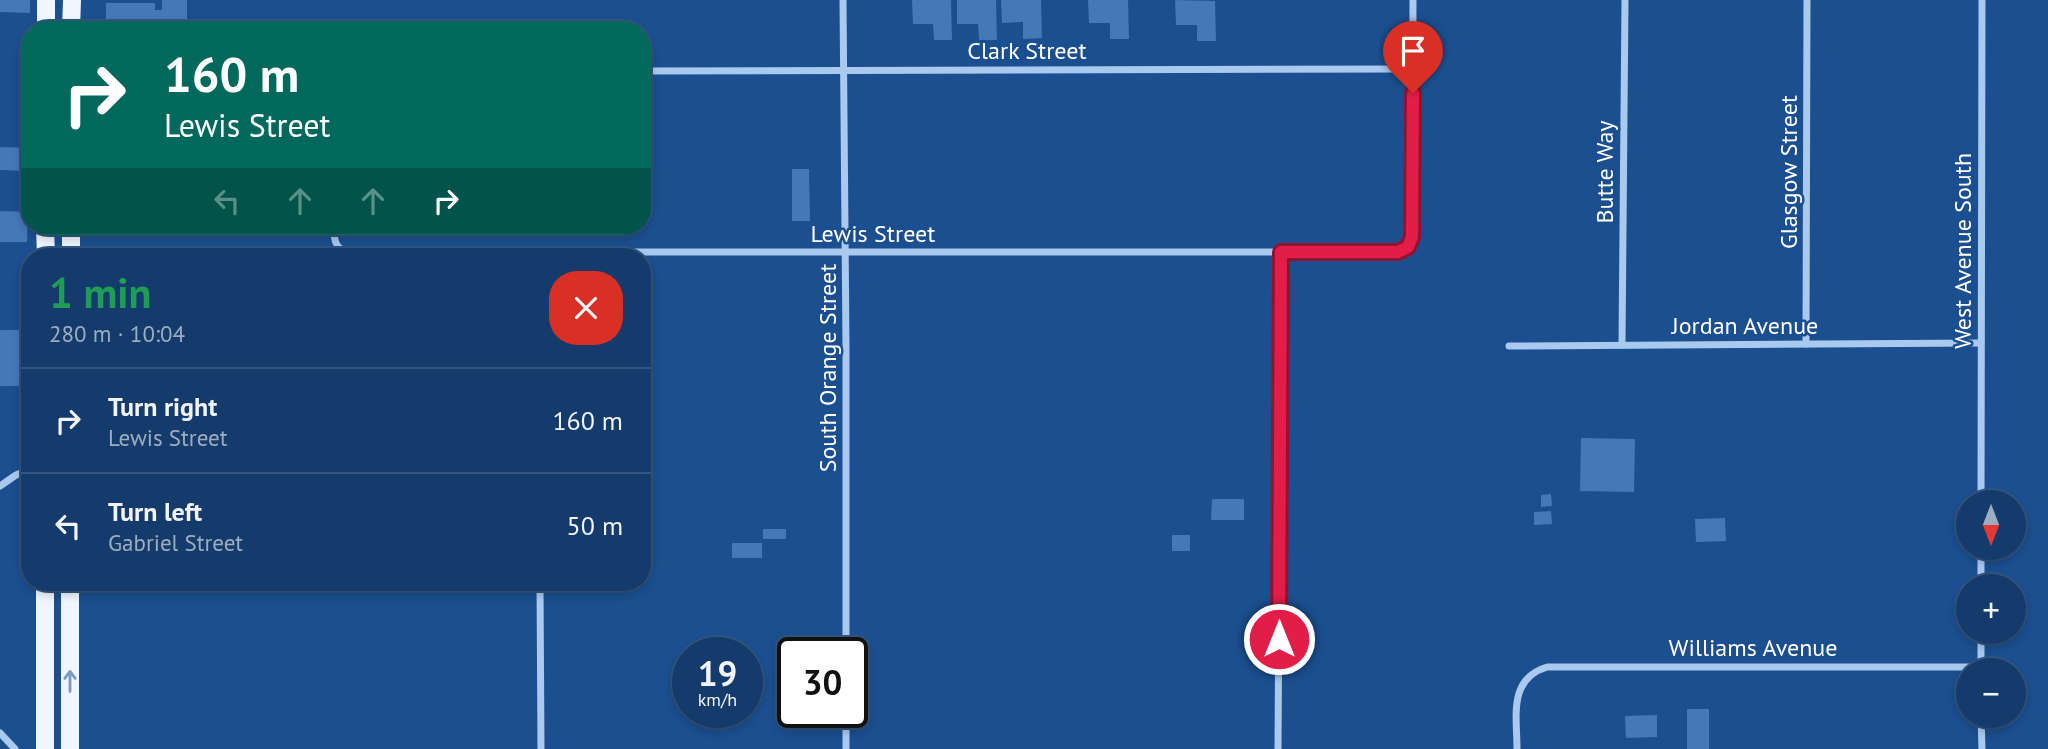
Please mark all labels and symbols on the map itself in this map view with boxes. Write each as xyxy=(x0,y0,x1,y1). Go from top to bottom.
pin xyxy=(1383,21,1443,93)
street label: Clark Street xyxy=(967,35,1087,66)
street label: Glasgow Street xyxy=(1773,95,1804,249)
street label: Butte Way xyxy=(1589,120,1620,224)
street label: West Avenue South xyxy=(1947,153,1978,349)
street label: Lewis Street xyxy=(811,218,935,249)
street label: South Orange Street xyxy=(812,264,843,472)
street label: Jordan Avenue xyxy=(1671,310,1818,341)
north arrow xyxy=(1956,490,2026,560)
position arrow xyxy=(1242,602,1316,676)
street label: Williams Avenue xyxy=(1669,632,1837,663)
speed limit sign: 30 xyxy=(777,637,868,728)
one-way arrow xyxy=(63,670,77,693)

